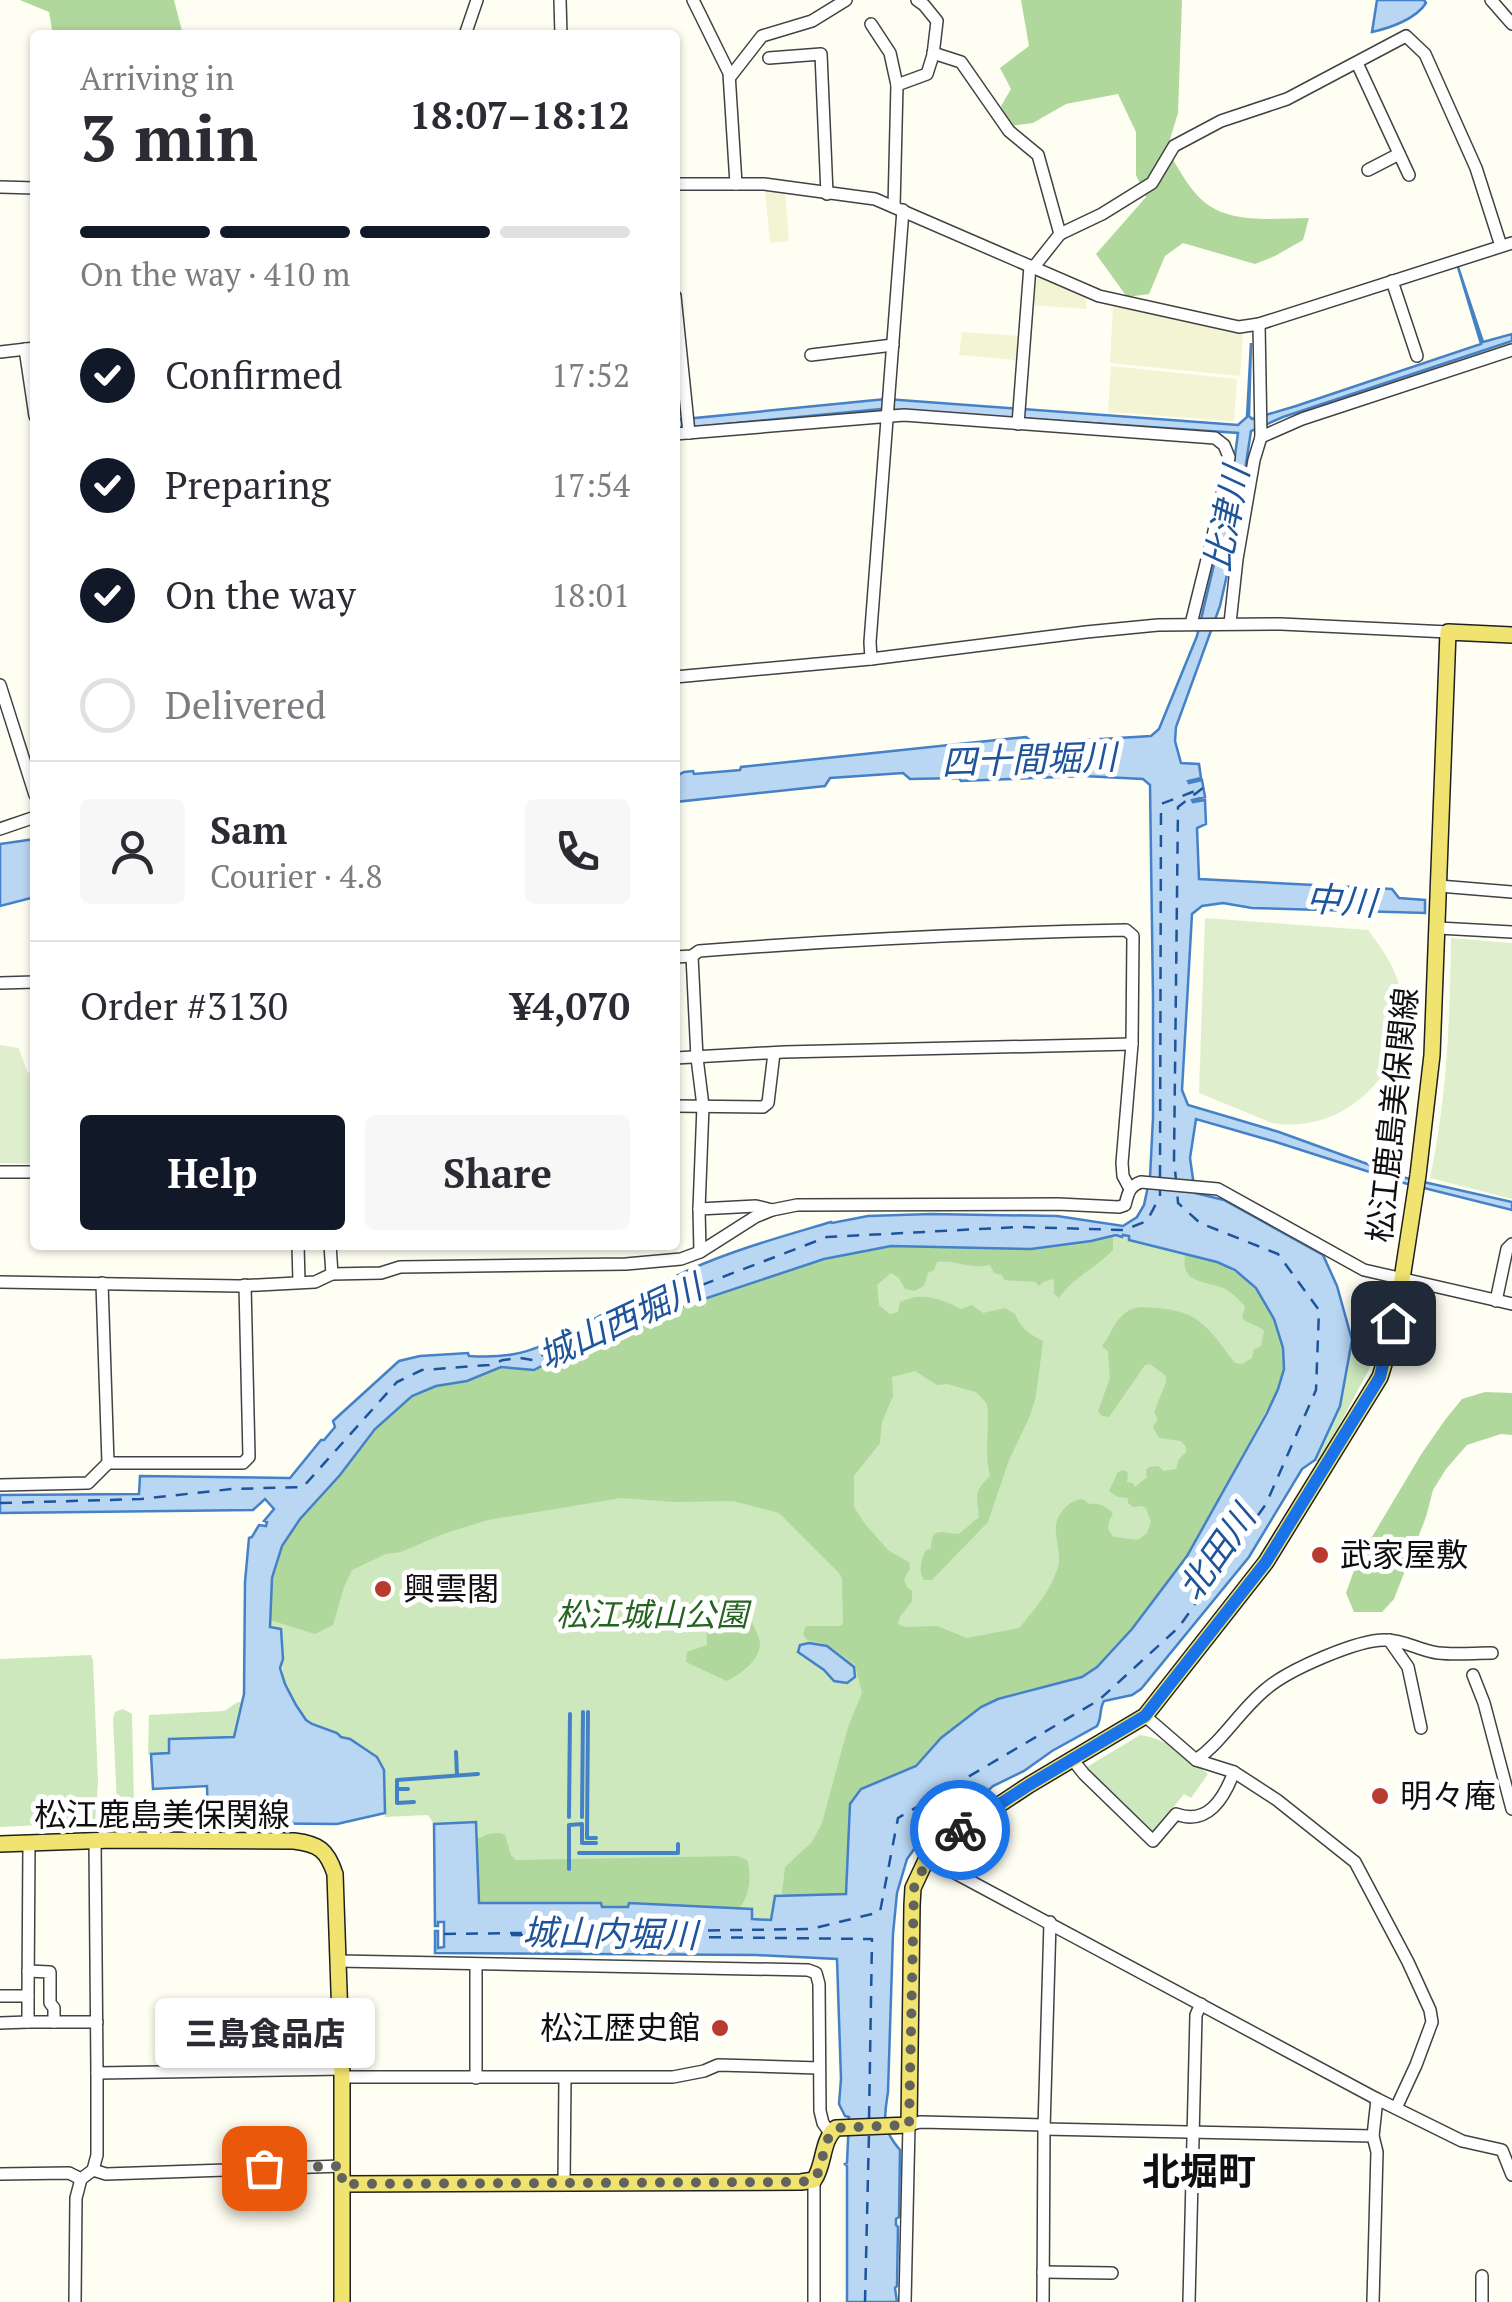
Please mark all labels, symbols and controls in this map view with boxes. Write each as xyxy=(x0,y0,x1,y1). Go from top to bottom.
text: Arriving in xyxy=(80,57,234,99)
text: 18:07–18:12 xyxy=(409,90,630,140)
text: 3 min xyxy=(80,93,258,180)
text: On the way · 410 m xyxy=(80,253,350,295)
icon: check xyxy=(80,348,135,403)
text: Confirmed xyxy=(165,350,343,400)
text: 17:52 xyxy=(551,354,630,396)
icon: check xyxy=(80,458,135,513)
water label: 比津川 xyxy=(1193,459,1259,575)
text: Preparing xyxy=(165,460,331,510)
text: 17:54 xyxy=(551,464,630,506)
icon: check xyxy=(80,568,135,623)
text: On the way xyxy=(165,570,356,620)
text: 18:01 xyxy=(551,574,630,616)
text: Delivered xyxy=(165,680,326,730)
water label: 四十間堀川 xyxy=(941,733,1121,785)
button: person xyxy=(80,799,185,904)
button: phone xyxy=(525,799,630,904)
text: Sam xyxy=(210,805,287,855)
text: Courier · 4.8 xyxy=(210,855,382,897)
water label: 中川 xyxy=(1305,875,1382,926)
text: Order #3130 xyxy=(80,981,288,1031)
text: ¥4,070 xyxy=(511,981,630,1031)
street label: 松江鹿島美保関線 xyxy=(1358,985,1426,1244)
button: Help xyxy=(80,1115,345,1230)
button: Share xyxy=(365,1115,630,1230)
water label: 城山西堀川 xyxy=(531,1262,712,1379)
pin xyxy=(1351,1281,1436,1366)
icon: home xyxy=(1366,1296,1421,1351)
water label: 北田川 xyxy=(1167,1493,1267,1609)
place label: 武家屋敷 xyxy=(1340,1533,1468,1575)
marker: 武家屋敷 xyxy=(1309,1544,1331,1566)
place label: 興雲閣 xyxy=(403,1567,499,1609)
marker: 興雲閣 xyxy=(372,1578,394,1600)
park label: 松江城山公園 xyxy=(556,1593,752,1635)
place label: 明々庵 xyxy=(1400,1774,1496,1816)
courier xyxy=(910,1780,1010,1880)
marker: 明々庵 xyxy=(1369,1785,1391,1807)
street label: 松江鹿島美保関線 xyxy=(34,1793,290,1835)
icon: bike xyxy=(933,1803,988,1858)
water label: 城山内堀川 xyxy=(522,1908,702,1958)
callout: 三島食品店 xyxy=(154,1998,374,2068)
place label: 松江歴史館 xyxy=(540,2006,700,2048)
text: 三島食品店 xyxy=(185,2012,345,2054)
marker: 松江歴史館 xyxy=(709,2017,731,2039)
pin xyxy=(222,2126,307,2211)
icon: bag xyxy=(237,2141,292,2196)
district label: 北堀町 xyxy=(1142,2146,1256,2196)

